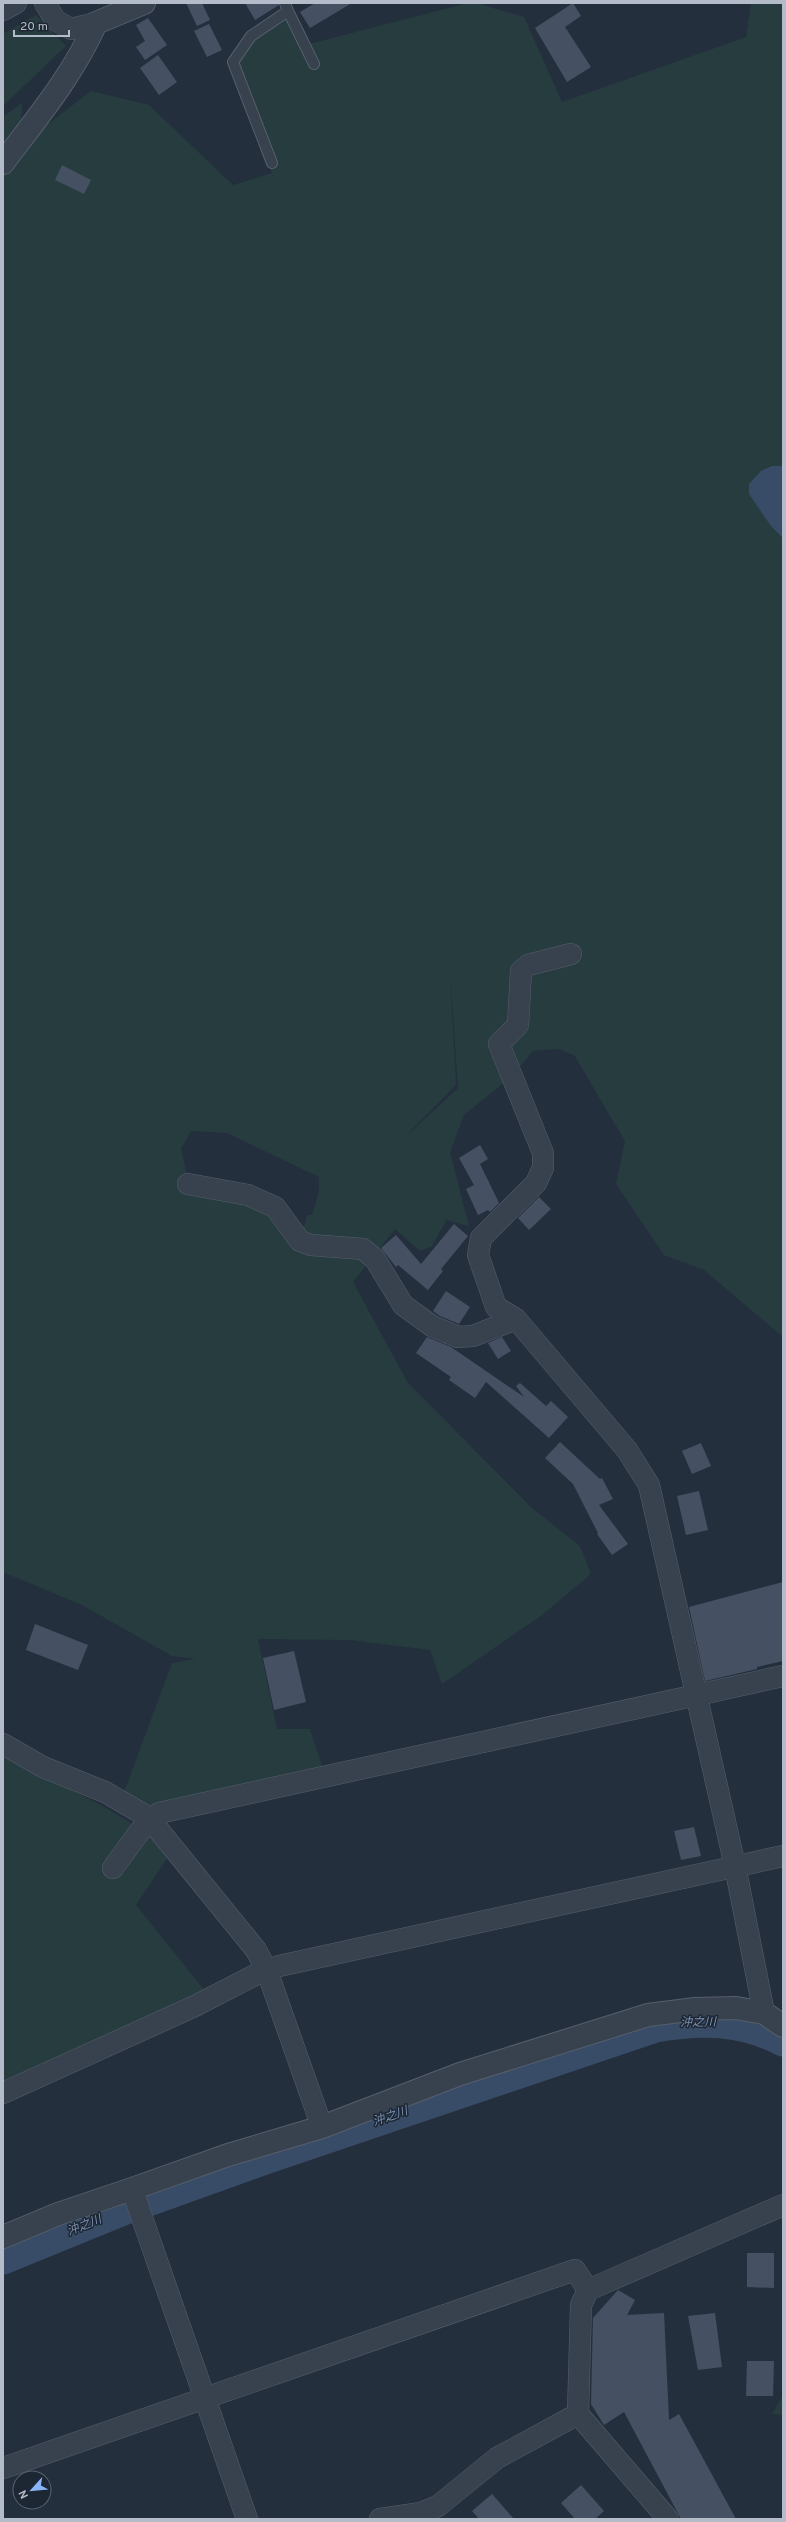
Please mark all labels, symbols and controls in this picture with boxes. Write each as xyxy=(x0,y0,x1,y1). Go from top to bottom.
scale bar xyxy=(14,12,69,38)
text: 20 m xyxy=(20,19,48,35)
water label: 沖之川 xyxy=(680,2015,718,2031)
water label: 沖之川 xyxy=(371,2103,412,2130)
water label: 沖之川 xyxy=(65,2211,106,2240)
north arrow xyxy=(12,2470,52,2510)
text: N xyxy=(16,2487,32,2501)

